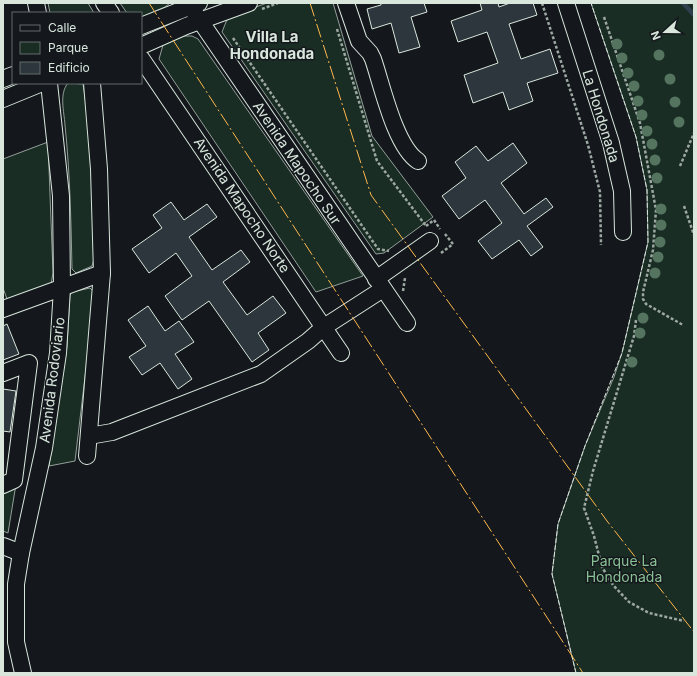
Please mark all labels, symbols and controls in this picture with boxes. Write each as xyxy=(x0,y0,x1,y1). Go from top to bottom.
legend xyxy=(12,12,142,84)
north arrow xyxy=(645,12,685,52)
text: Calle xyxy=(48,20,76,35)
district label: Villa La Hondonada xyxy=(230,27,314,63)
text: N xyxy=(648,29,664,42)
text: Parque xyxy=(48,40,88,55)
text: Edificio xyxy=(48,60,90,75)
street label: La Hondonada xyxy=(579,67,624,164)
street label: Avenida Mapocho Sur xyxy=(250,98,345,228)
street label: Avenida Mapocho Norte xyxy=(191,134,294,276)
street label: Avenida Rodoviario xyxy=(35,316,68,444)
park label: Parque La Hondonada xyxy=(586,552,662,585)

